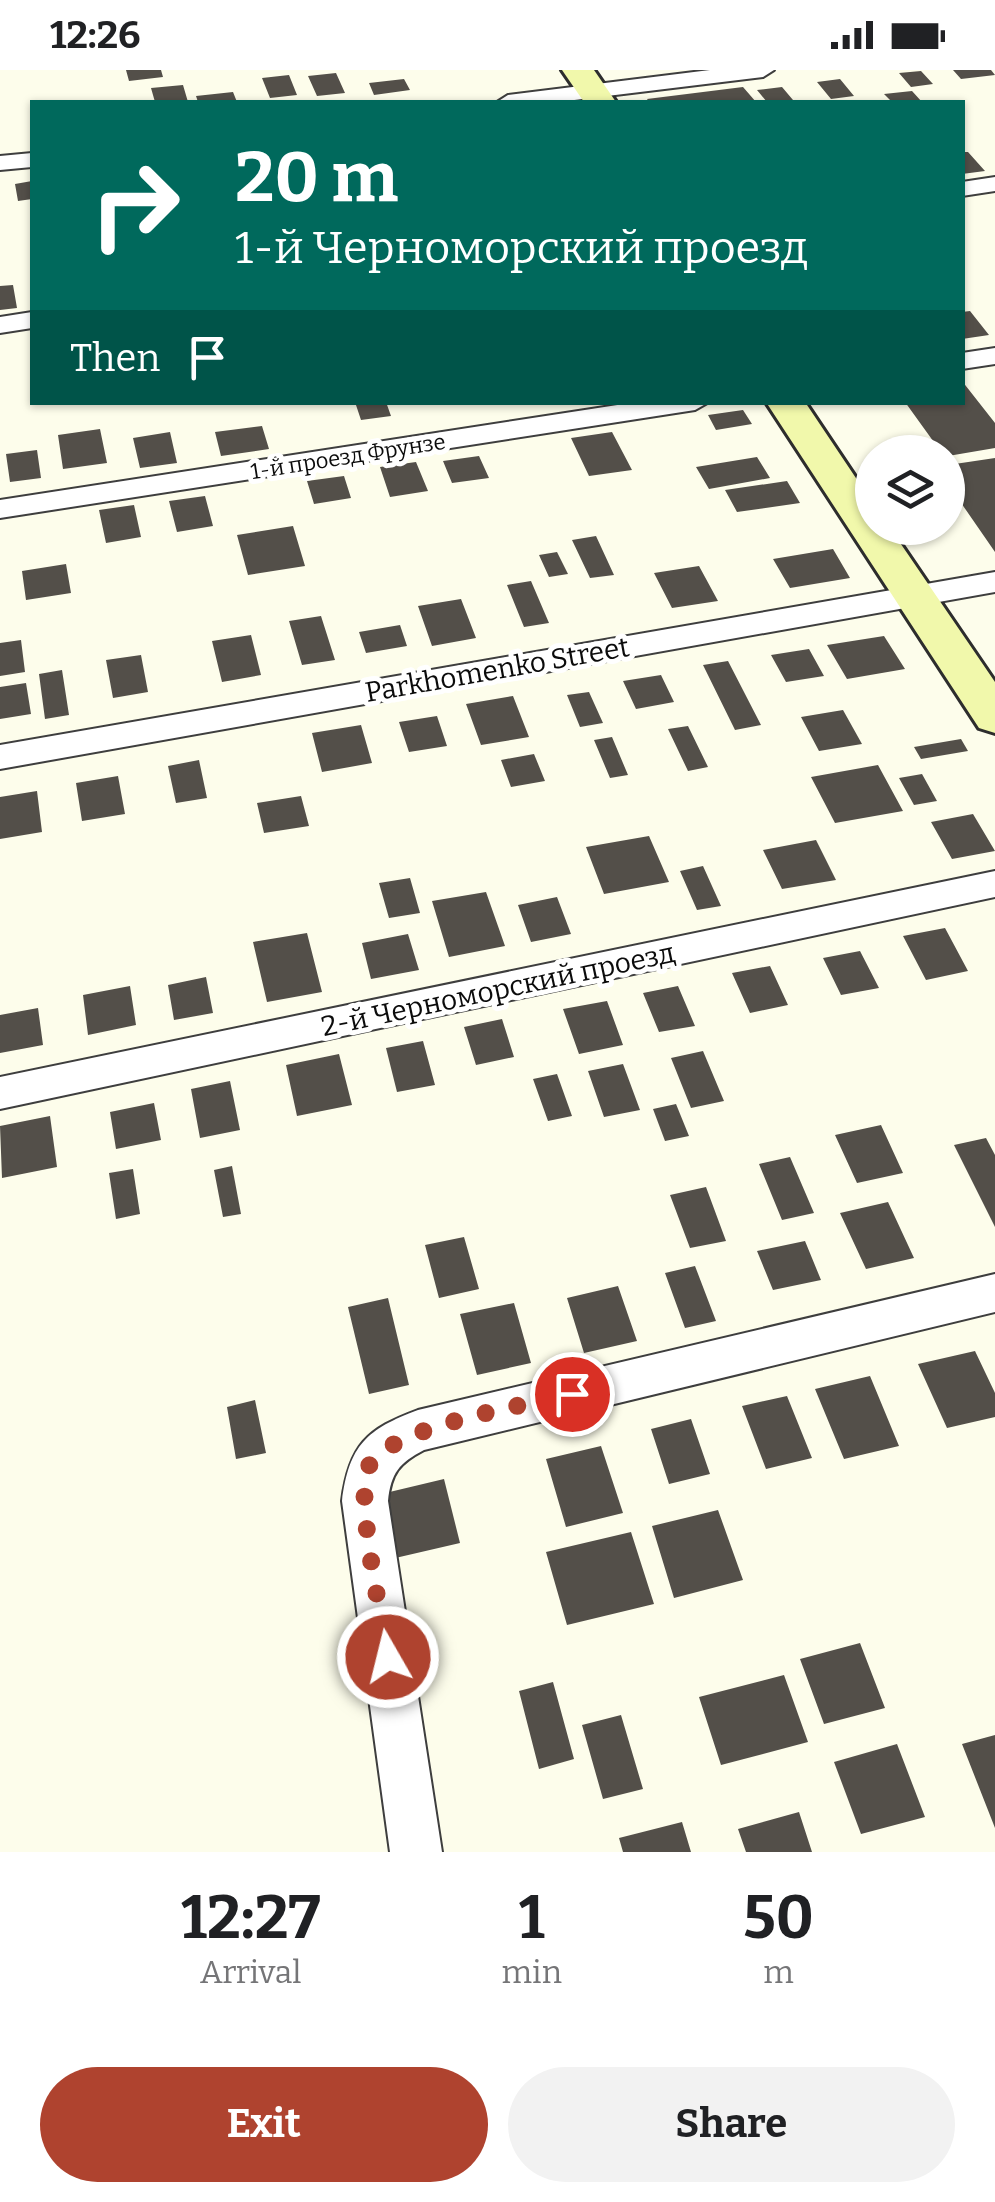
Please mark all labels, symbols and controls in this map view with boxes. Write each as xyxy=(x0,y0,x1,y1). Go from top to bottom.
text: 12:26 xyxy=(50,12,141,58)
text: 20 m xyxy=(235,136,398,220)
icon: right xyxy=(70,140,200,270)
text: 1-й Черноморский проезд xyxy=(235,221,808,275)
icon: arrive xyxy=(180,330,235,385)
text: Then xyxy=(70,335,160,381)
street label: 1-й проезд Фрунзе xyxy=(249,428,447,485)
map controls xyxy=(855,435,965,545)
button: layers xyxy=(855,435,965,545)
street label: Parkhomenko Street xyxy=(363,630,632,709)
street label: 2-й Черноморский проезд xyxy=(318,936,678,1043)
pin xyxy=(530,1352,615,1437)
icon: arrive xyxy=(545,1367,600,1422)
position arrow xyxy=(336,1605,440,1709)
text: 12:27 xyxy=(181,1882,321,1954)
text: 1 xyxy=(519,1882,545,1954)
text: 50 xyxy=(743,1882,814,1954)
text: Arrival xyxy=(200,1953,301,1991)
text: min xyxy=(502,1953,562,1991)
text: m xyxy=(763,1953,794,1991)
button: Exit xyxy=(40,2067,488,2182)
button: Share xyxy=(508,2067,955,2182)

